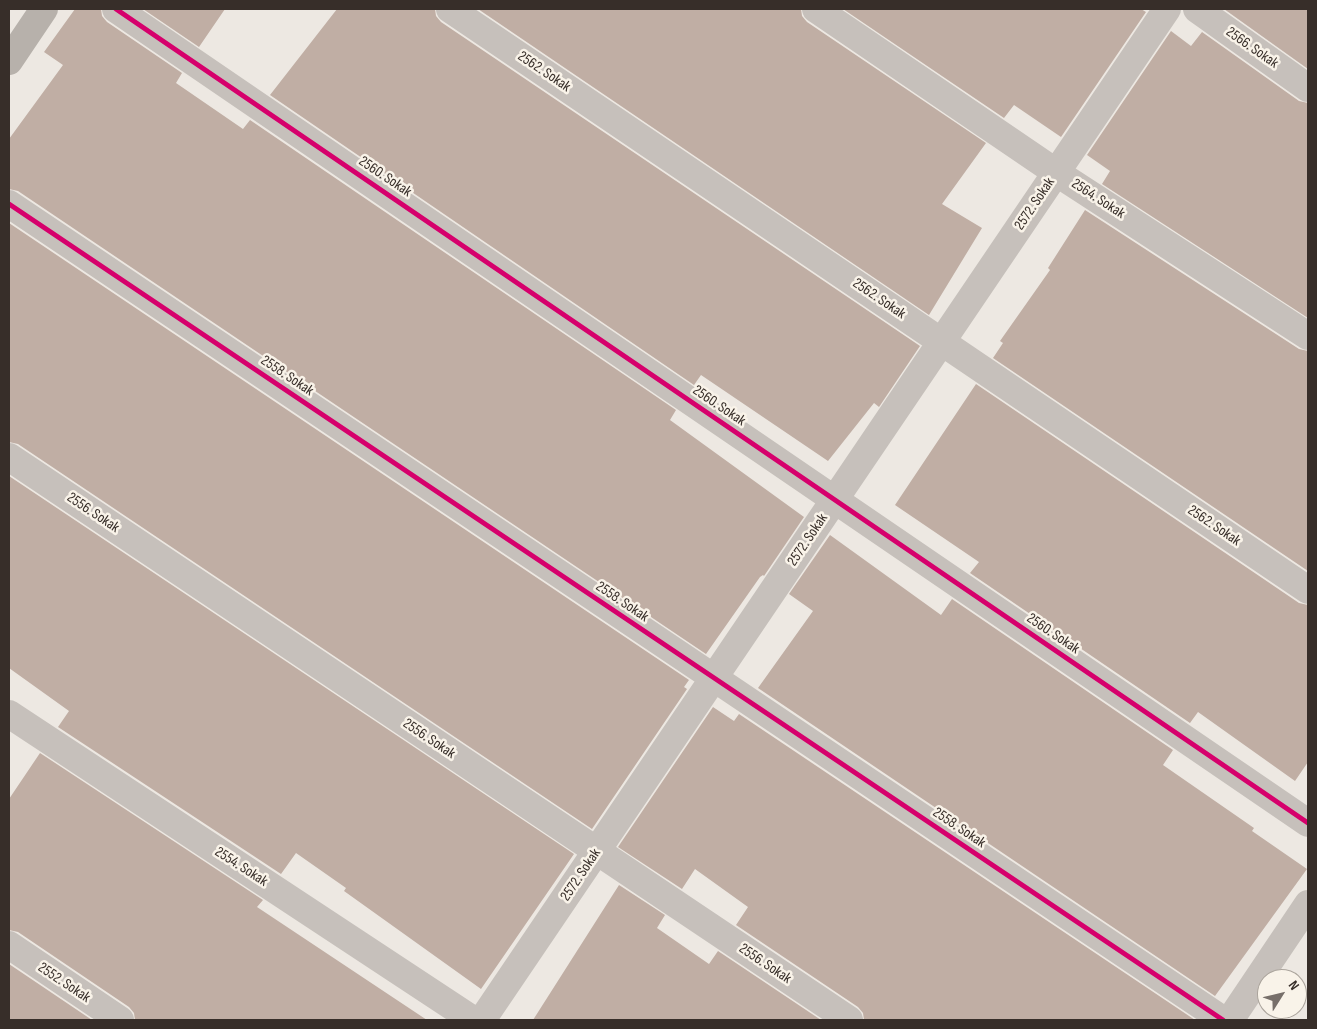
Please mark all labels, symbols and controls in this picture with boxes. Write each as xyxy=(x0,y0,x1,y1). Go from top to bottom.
street label: 2566. Sokak xyxy=(1222,23,1282,73)
street label: 2562. Sokak xyxy=(514,48,574,96)
street label: 2560. Sokak xyxy=(355,153,415,201)
street label: 2572. Sokak xyxy=(1011,174,1059,234)
street label: 2564. Sokak xyxy=(1068,175,1128,223)
street label: 2562. Sokak xyxy=(849,275,909,323)
street label: 2558. Sokak xyxy=(257,352,317,400)
street label: 2560. Sokak xyxy=(689,382,749,430)
street label: 2556. Sokak xyxy=(63,489,123,537)
street label: 2562. Sokak xyxy=(1184,502,1244,550)
street label: 2572. Sokak xyxy=(784,510,832,570)
street label: 2558. Sokak xyxy=(592,578,652,626)
street label: 2560. Sokak xyxy=(1023,610,1083,658)
street label: 2556. Sokak xyxy=(399,715,459,763)
street label: 2558. Sokak xyxy=(929,804,989,852)
street label: 2554. Sokak xyxy=(211,843,271,891)
street label: 2572. Sokak xyxy=(557,845,605,905)
street label: 2556. Sokak xyxy=(735,940,795,988)
street label: 2552. Sokak xyxy=(34,959,94,1007)
north arrow xyxy=(1257,969,1307,1019)
text: N xyxy=(1285,977,1303,993)

